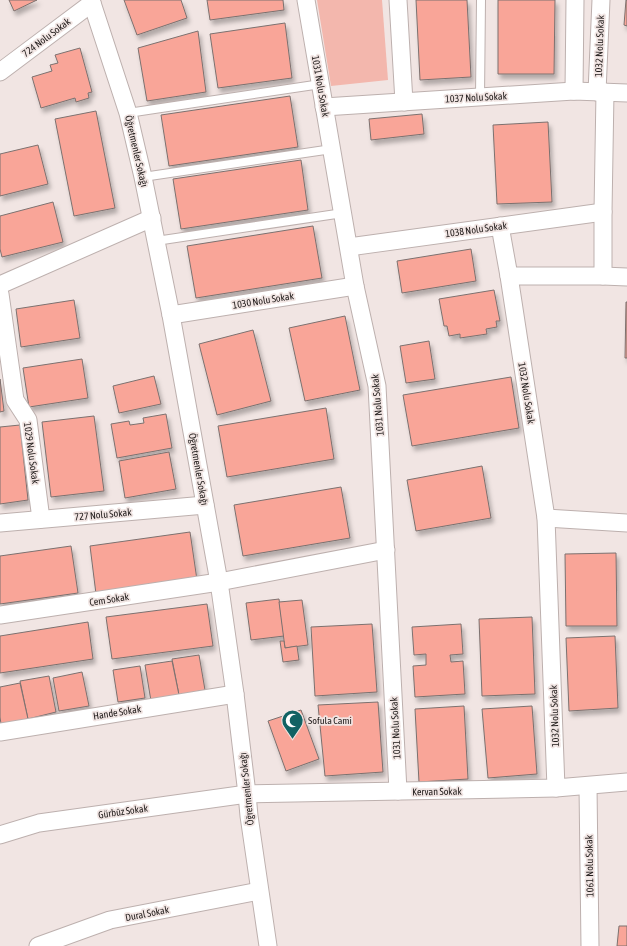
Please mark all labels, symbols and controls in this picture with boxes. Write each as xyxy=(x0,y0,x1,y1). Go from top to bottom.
street label: 1032 Nolu Sokak xyxy=(593,14,606,77)
street label: 724 Nolu Sokak xyxy=(20,15,73,59)
street label: 1031 Nolu Sokak xyxy=(310,55,331,118)
street label: 1037 Nolu Sokak xyxy=(445,90,508,105)
street label: Öğretmenler Sokağı xyxy=(123,114,150,188)
street label: 1038 Nolu Sokak xyxy=(445,220,508,239)
street label: 1030 Nolu Sokak xyxy=(232,290,295,311)
street label: 1032 Nolu Sokak xyxy=(516,362,537,425)
street label: 1031 Nolu Sokak xyxy=(369,373,386,436)
street label: 1029 Nolu Sokak xyxy=(22,422,41,485)
street label: Öğretmenler Sokağı xyxy=(187,432,210,506)
street label: 727 Nolu Sokak xyxy=(74,506,133,522)
street label: Cem Sokak xyxy=(88,591,130,608)
street label: 1032 Nolu Sokak xyxy=(548,684,561,747)
street label: 1031 Nolu Sokak xyxy=(388,696,403,759)
street label: Hande Sokak xyxy=(92,703,142,722)
mosque icon: Sofula Cami xyxy=(280,707,306,740)
place label: Sofula Cami xyxy=(308,715,352,726)
street label: Öğretmenler Sokağı xyxy=(237,752,256,826)
street label: Kervan Sokak xyxy=(412,786,462,797)
street label: Gürbüz Sokak xyxy=(98,802,149,820)
street label: 1061 Nolu Sokak xyxy=(583,834,596,897)
street label: Dural Sokak xyxy=(124,904,170,923)

